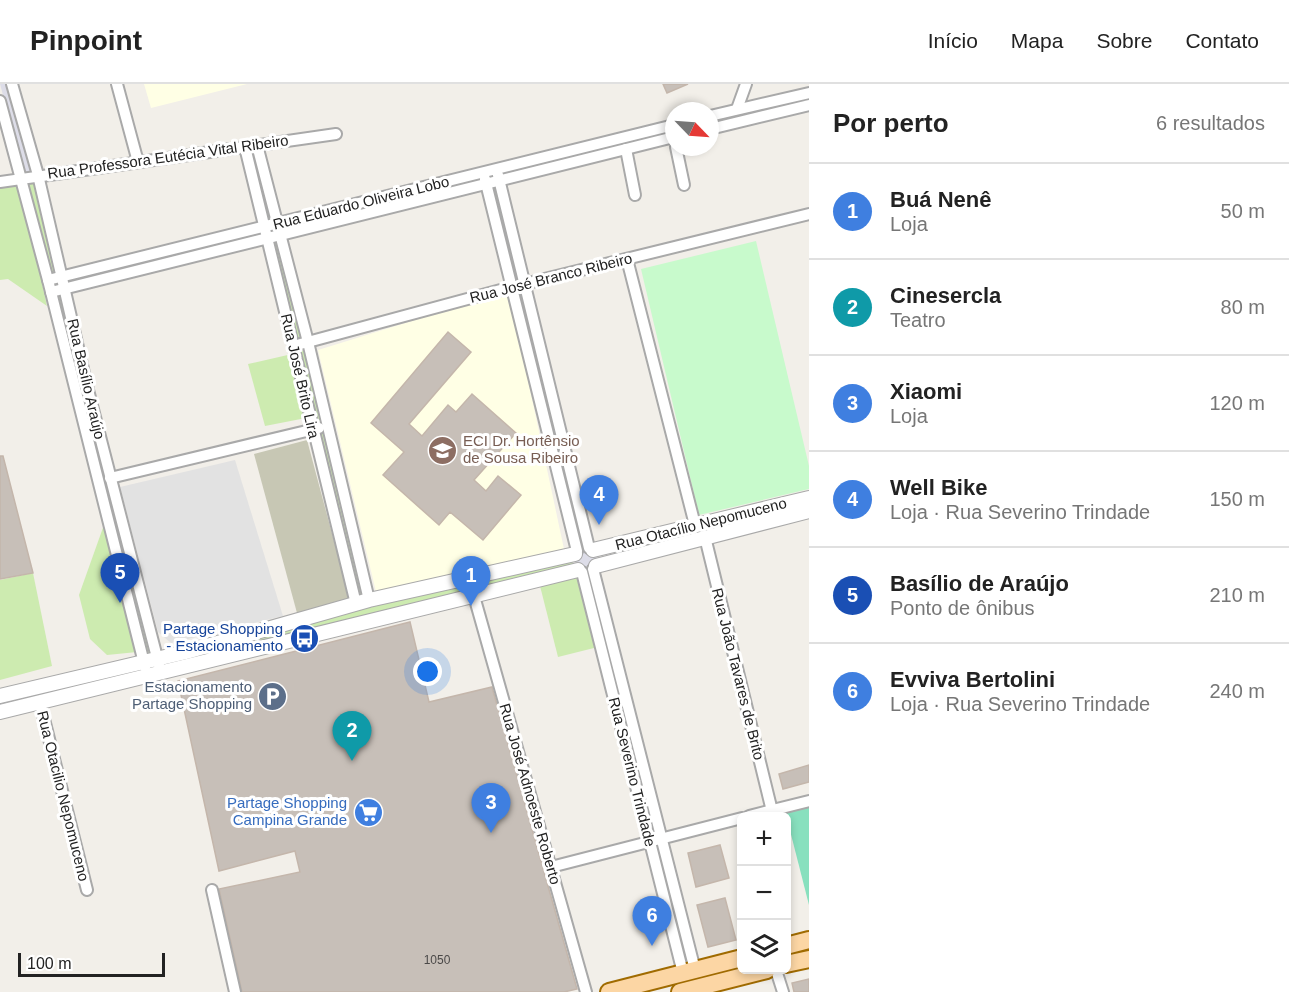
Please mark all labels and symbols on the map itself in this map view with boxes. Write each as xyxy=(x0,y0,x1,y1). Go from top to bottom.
north arrow xyxy=(665,102,719,156)
street label: Rua Professora Eutécia Vital Ribeiro xyxy=(46,131,290,182)
street label: Rua Eduardo Oliveira Lobo xyxy=(271,172,451,233)
street label: Rua José Branco Ribeiro xyxy=(468,249,634,306)
street label: Rua José Brito Lira xyxy=(278,312,323,441)
street label: Rua Basílio Araújo xyxy=(64,317,109,441)
place label: ECI Dr. Hortênsio de Sousa Ribeiro xyxy=(463,432,580,466)
school or university icon: ECI Dr. Hortênsio de Sousa Ribeiro xyxy=(426,434,458,466)
pin: 4 xyxy=(580,476,618,525)
street label: Rua Otacílio Nepomuceno xyxy=(613,494,788,553)
pin: 5 xyxy=(100,554,140,603)
pin: 1 xyxy=(452,556,490,606)
street label: Rua João Tavares de Brito xyxy=(709,586,768,762)
place label: Partage Shopping - Estacionamento xyxy=(163,620,283,654)
bus stop icon: Partage Shopping - Estacionamento xyxy=(288,622,320,654)
your location xyxy=(413,657,442,686)
place label: Estacionamento Partage Shopping xyxy=(132,678,252,712)
parking icon: Estacionamento Partage Shopping xyxy=(257,680,289,712)
street label: Rua Severino Trindade xyxy=(606,695,659,848)
street label: Rua José Adnoeste Roberto xyxy=(496,701,565,886)
street label: Rua Otacilio Nepomuceno xyxy=(34,709,93,883)
pin: 2 xyxy=(332,712,372,761)
pin: 3 xyxy=(472,784,510,833)
place label: Partage Shopping Campina Grande xyxy=(227,794,347,828)
supermarket icon: Partage Shopping Campina Grande xyxy=(352,796,384,828)
pin: 6 xyxy=(632,896,672,946)
scale bar xyxy=(18,950,165,978)
house number: 1050 xyxy=(424,953,451,967)

